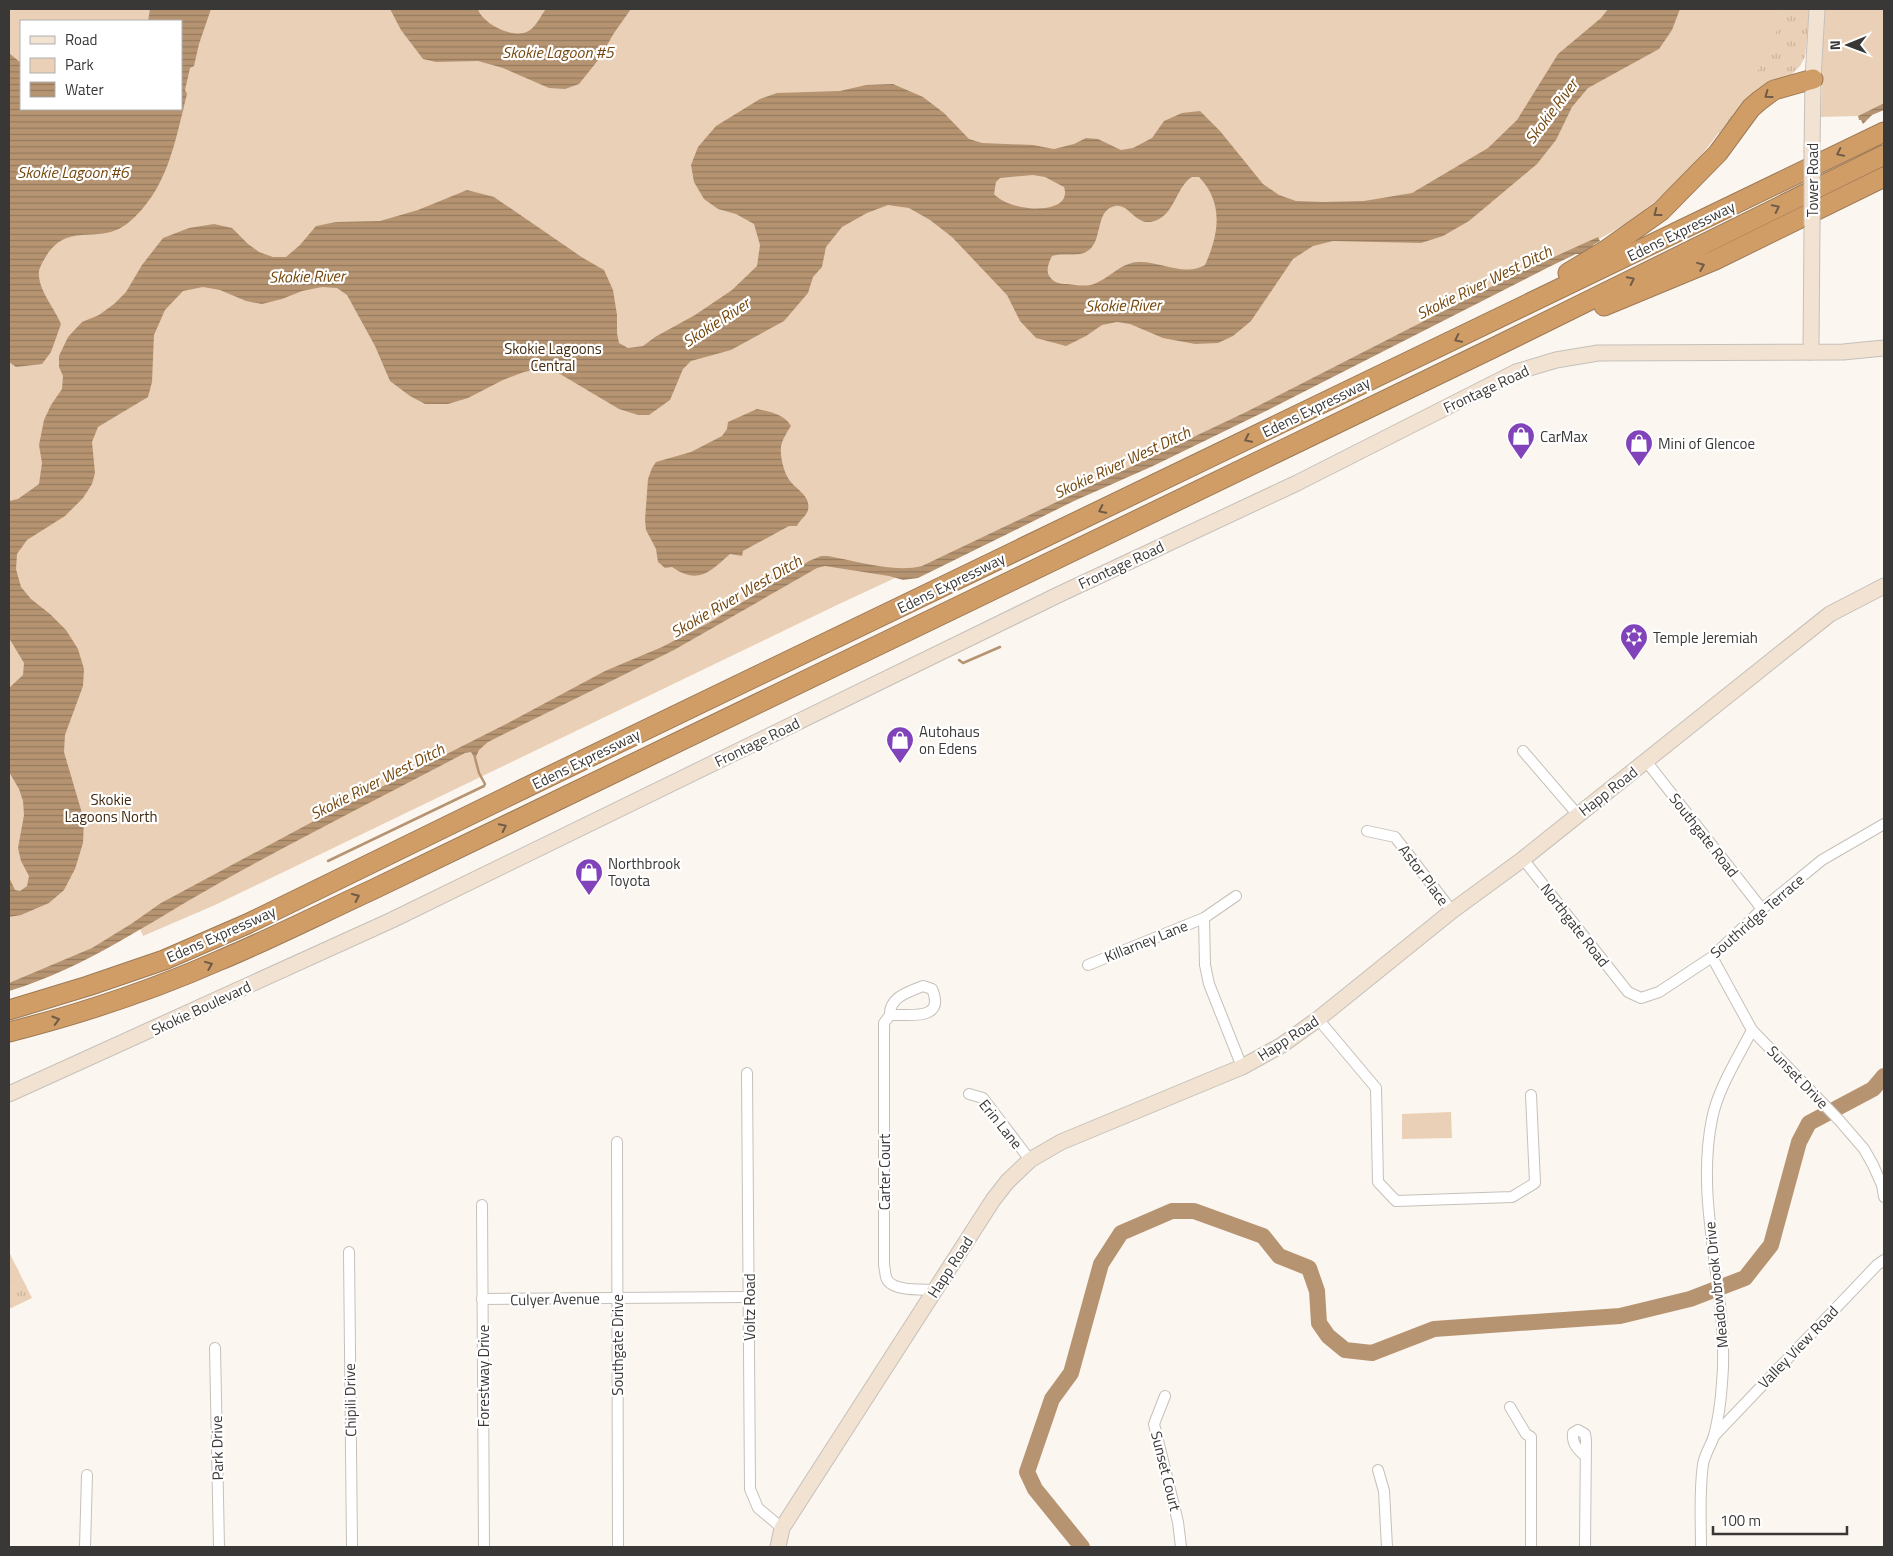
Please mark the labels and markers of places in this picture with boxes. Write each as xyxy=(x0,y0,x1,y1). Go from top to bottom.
shop icon: CarMax xyxy=(1506,421,1536,460)
place label: CarMax xyxy=(1540,425,1588,448)
shop icon: Mini of Glencoe xyxy=(1624,428,1654,467)
place label: Mini of Glencoe xyxy=(1658,432,1755,455)
synagogue icon: Temple Jeremiah xyxy=(1619,622,1649,661)
place label: Temple Jeremiah xyxy=(1653,626,1758,649)
place label: Autohaus on Edens xyxy=(919,720,980,760)
shop icon: Autohaus on Edens xyxy=(885,725,915,764)
place label: Northbrook Toyota xyxy=(608,852,680,892)
shop icon: Northbrook Toyota xyxy=(574,857,604,896)

